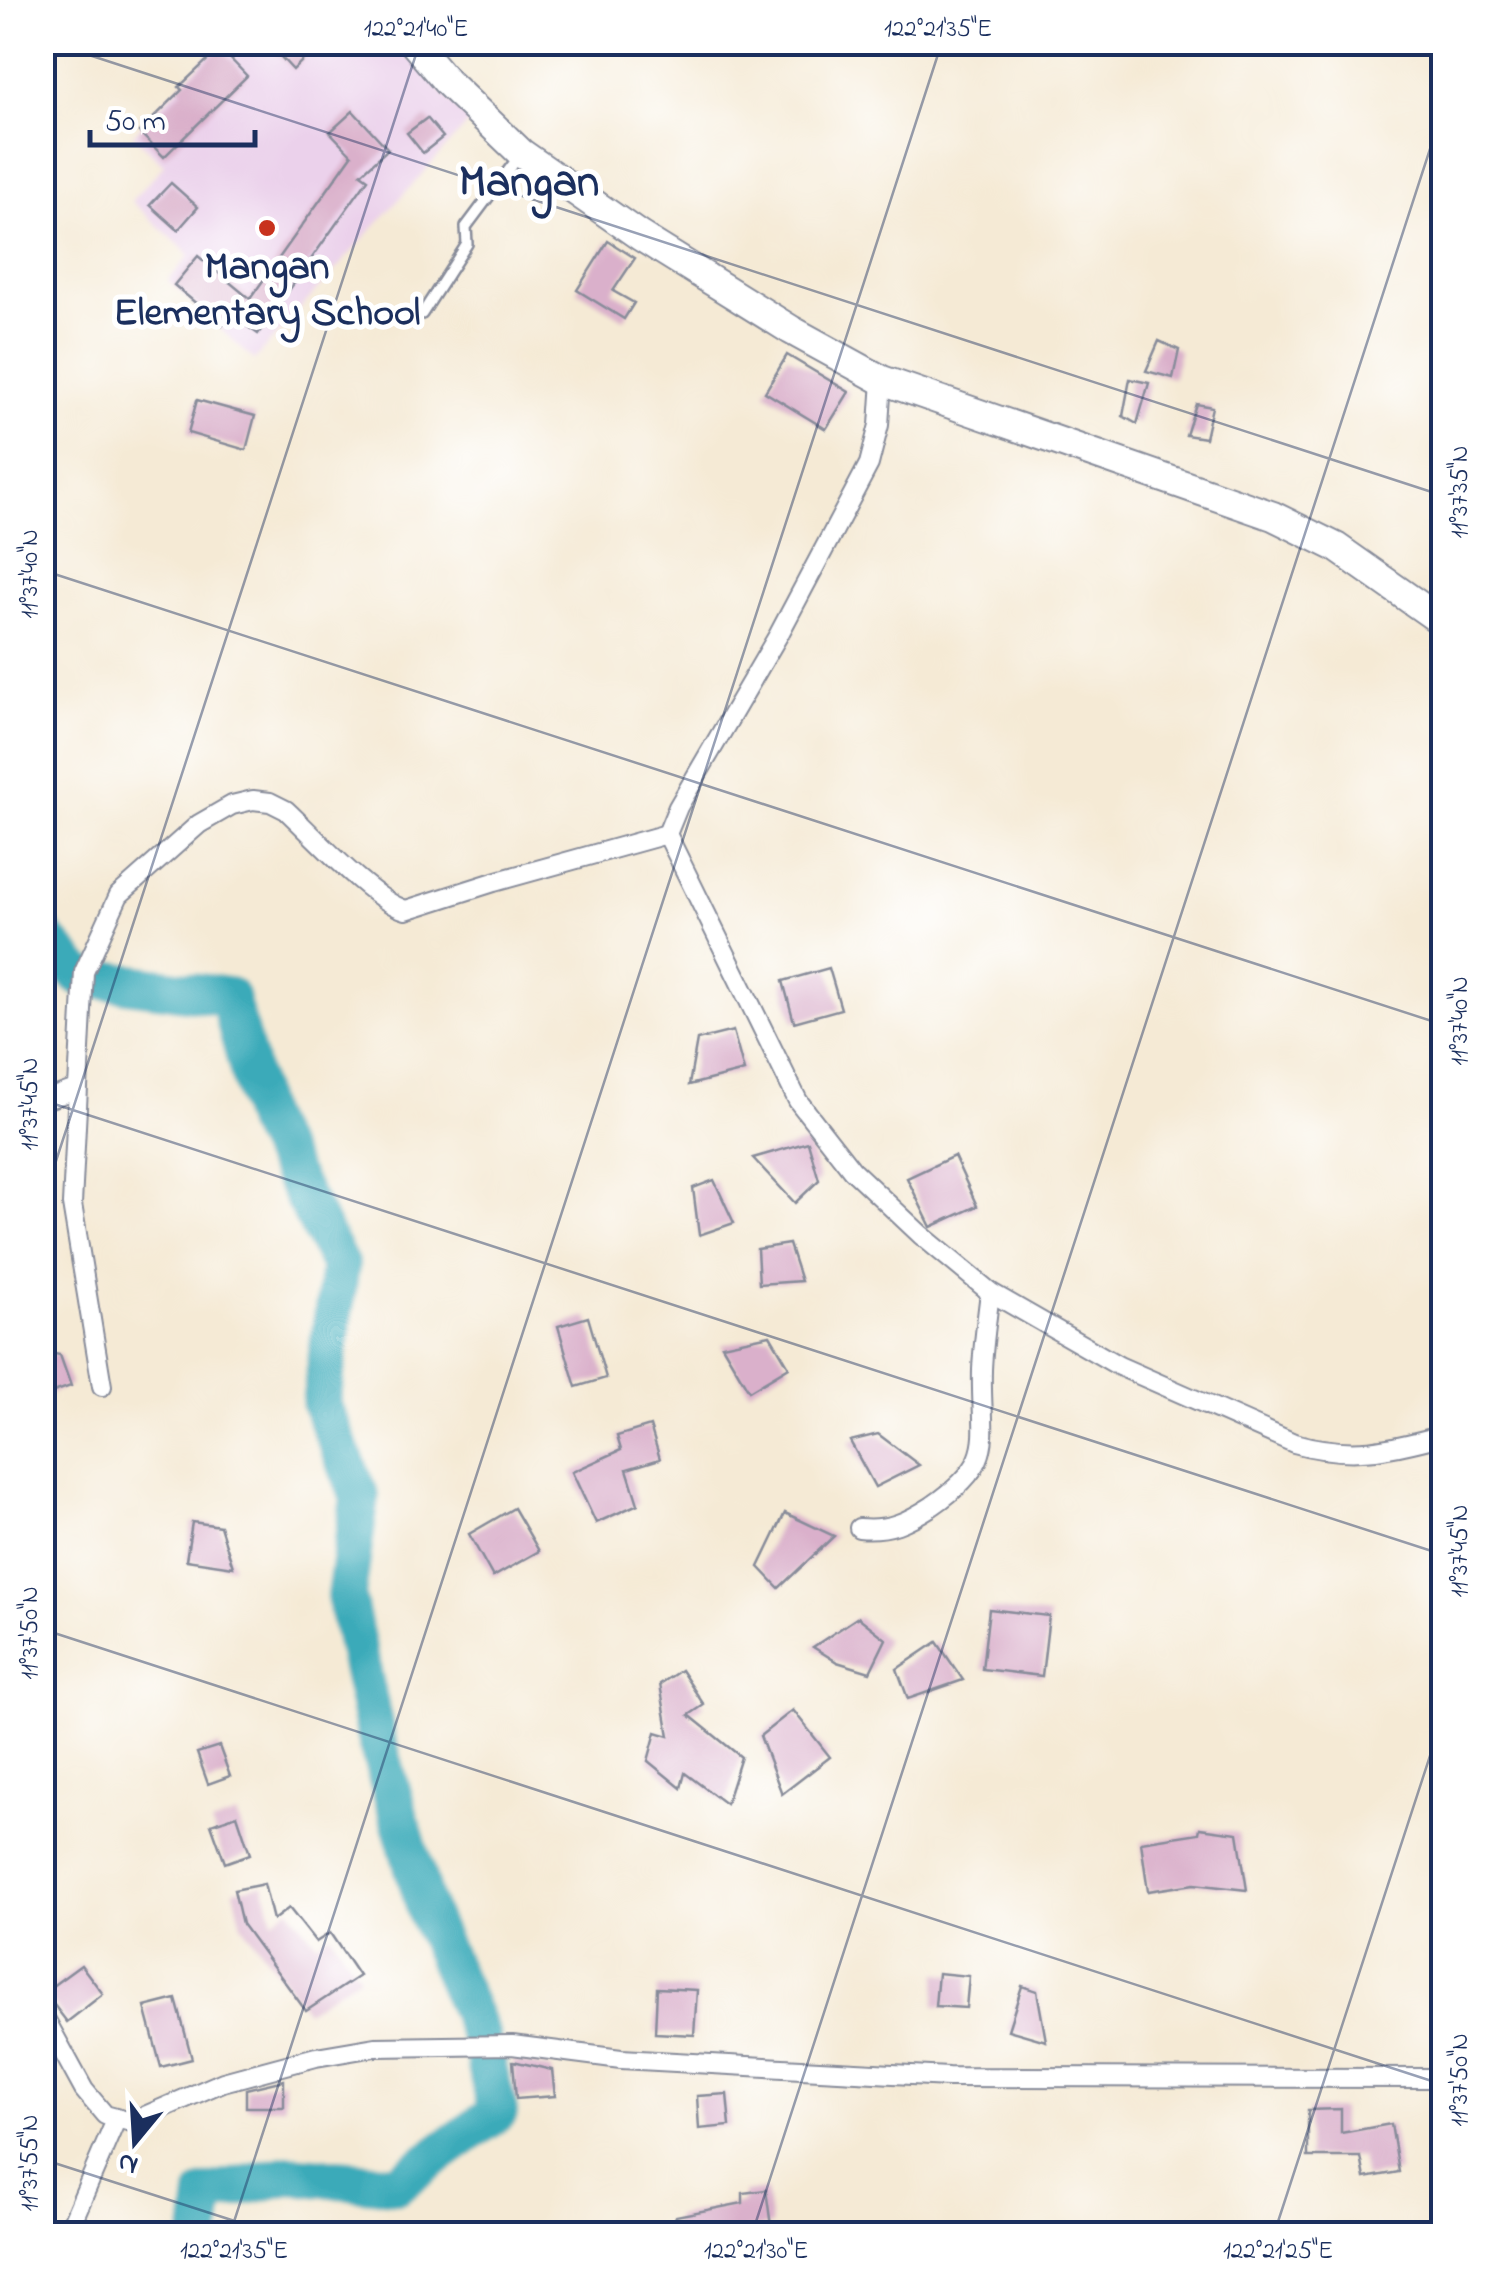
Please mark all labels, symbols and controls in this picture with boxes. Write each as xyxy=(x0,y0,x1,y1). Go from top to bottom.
text: 122°21'40"E xyxy=(364,12,468,48)
text: 122°21'35"E xyxy=(884,12,992,48)
scale bar xyxy=(90,85,255,147)
text: 50 m xyxy=(105,101,166,145)
district label: Mangan xyxy=(459,151,599,219)
marker: Mangan Elementary School xyxy=(256,217,278,239)
place label: Mangan Elementary School xyxy=(114,239,420,344)
text: 11°37'35"N xyxy=(1443,445,1479,539)
text: 11°37'40"N xyxy=(13,529,49,619)
text: 11°37'40"N xyxy=(1443,976,1479,1066)
text: 11°37'45"N xyxy=(13,1057,49,1151)
text: 11°37'45"N xyxy=(1443,1504,1479,1598)
text: 11°37'50"N xyxy=(13,1586,49,1680)
text: 11°37'50"N xyxy=(1443,2033,1479,2127)
north arrow xyxy=(85,2092,185,2192)
text: 11°37'55"N xyxy=(13,2114,49,2212)
text: N xyxy=(113,2140,144,2185)
text: 122°21'35"E xyxy=(180,2234,288,2270)
text: 122°21'30"E xyxy=(704,2234,808,2270)
text: 122°21'25"E xyxy=(1223,2234,1333,2270)

